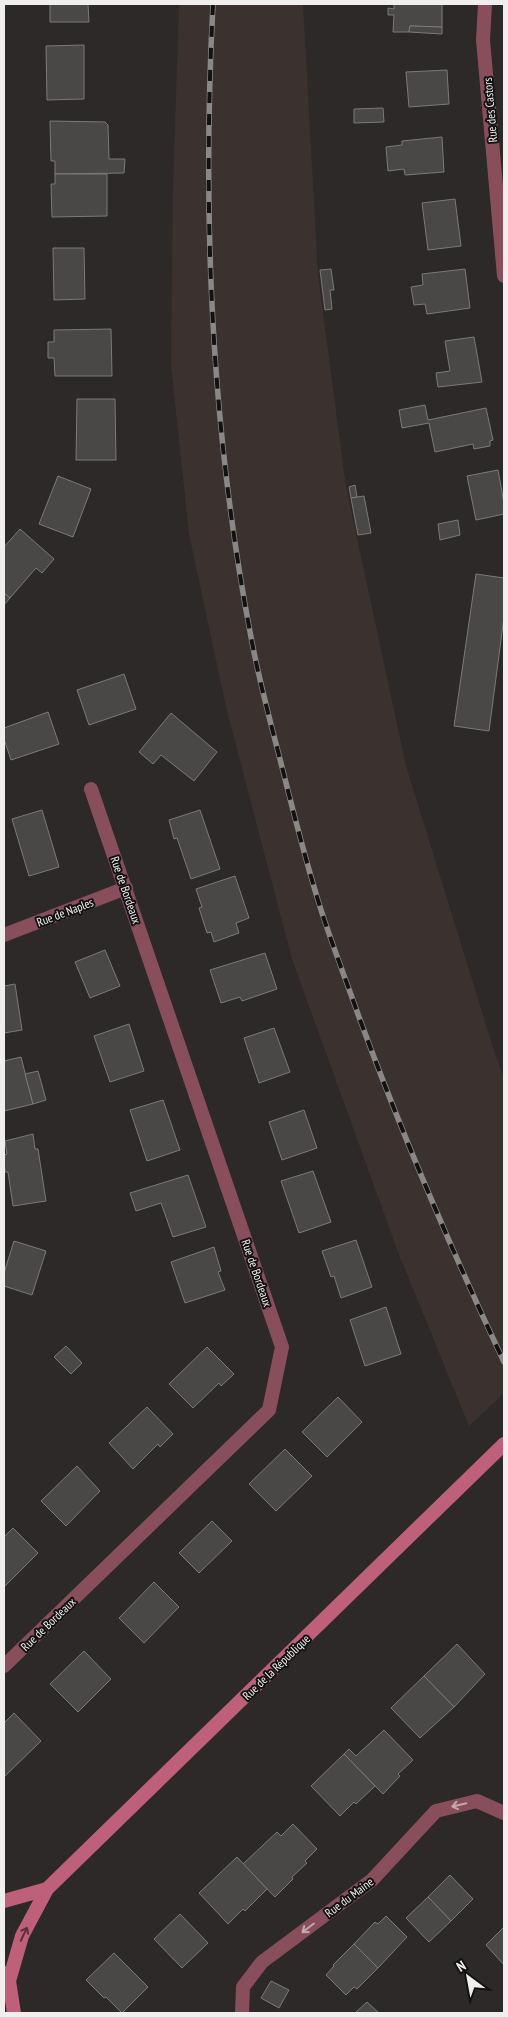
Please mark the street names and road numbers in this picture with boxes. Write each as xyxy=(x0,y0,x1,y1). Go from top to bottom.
street label: Rue des Castors xyxy=(480,77,500,143)
street label: Rue de Bordeaux xyxy=(107,854,145,926)
street label: Rue de Naples xyxy=(35,894,95,930)
street label: Rue de Bordeaux xyxy=(238,1237,276,1309)
street label: Rue de Bordeaux xyxy=(17,1594,79,1654)
street label: Rue de la République xyxy=(239,1631,313,1703)
street label: Rue du Maine xyxy=(322,1874,376,1920)

